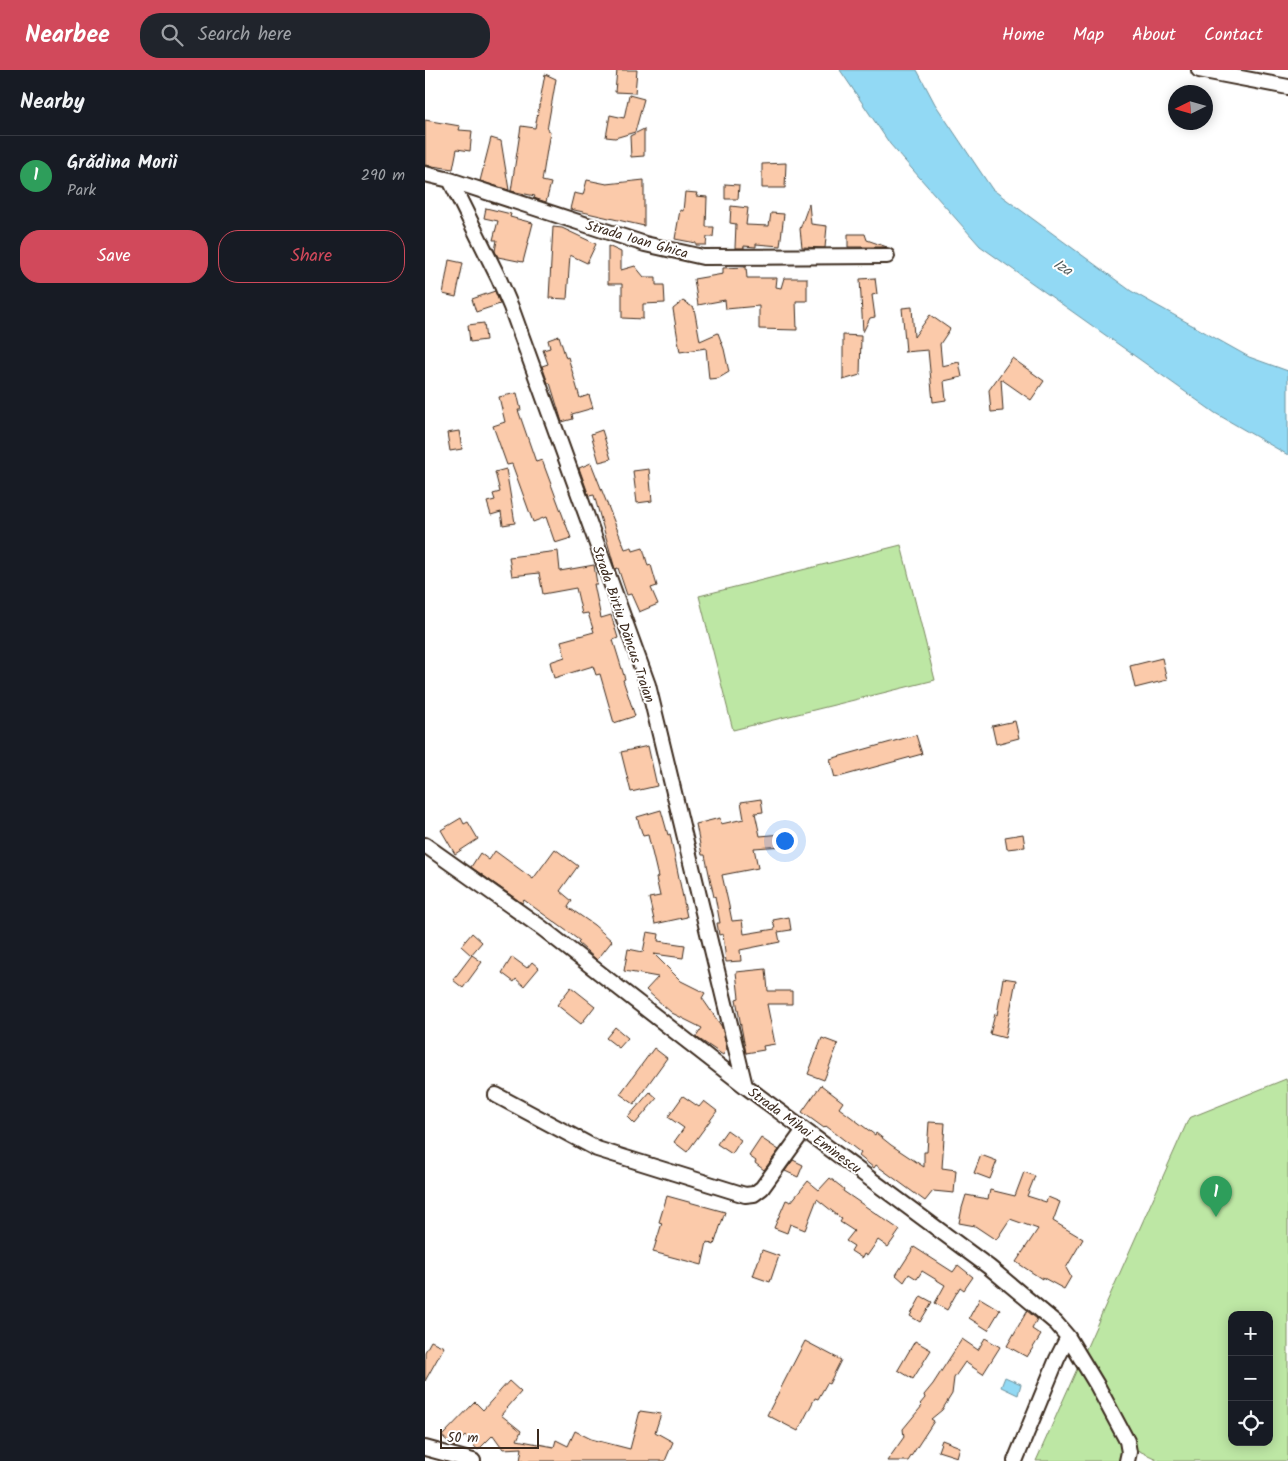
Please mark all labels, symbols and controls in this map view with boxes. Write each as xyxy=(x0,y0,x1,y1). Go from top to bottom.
search box xyxy=(140,13,490,58)
text: Nearbee xyxy=(25,16,110,55)
text: Search here xyxy=(198,20,292,50)
icon: search xyxy=(158,21,186,49)
text: Home xyxy=(1002,21,1045,50)
text: Map xyxy=(1073,21,1104,50)
text: About xyxy=(1132,21,1176,50)
text: Contact xyxy=(1204,21,1263,50)
north arrow xyxy=(1168,85,1213,130)
text: Nearby xyxy=(20,86,85,119)
text: Grădina Morii xyxy=(67,148,178,178)
text: 1 xyxy=(34,163,38,188)
text: 290 m xyxy=(361,163,405,188)
text: Park xyxy=(67,178,96,203)
street label: Strada Ioan Ghica xyxy=(583,215,691,265)
button: Save xyxy=(20,230,208,283)
button: Share xyxy=(218,230,405,283)
water label: Iza xyxy=(1048,253,1077,283)
street label: Strada Birtiu Dăncus Traian xyxy=(586,543,660,706)
your location xyxy=(772,828,798,854)
street label: Strada Mihai Eminescu xyxy=(743,1082,866,1180)
pin: 1 xyxy=(1200,1176,1232,1217)
map controls xyxy=(1228,1311,1273,1446)
button: + xyxy=(1228,1311,1273,1356)
button: − xyxy=(1228,1356,1273,1401)
button: locate xyxy=(1228,1401,1273,1446)
scale bar xyxy=(440,1426,539,1449)
text: 50 m xyxy=(447,1427,478,1449)

